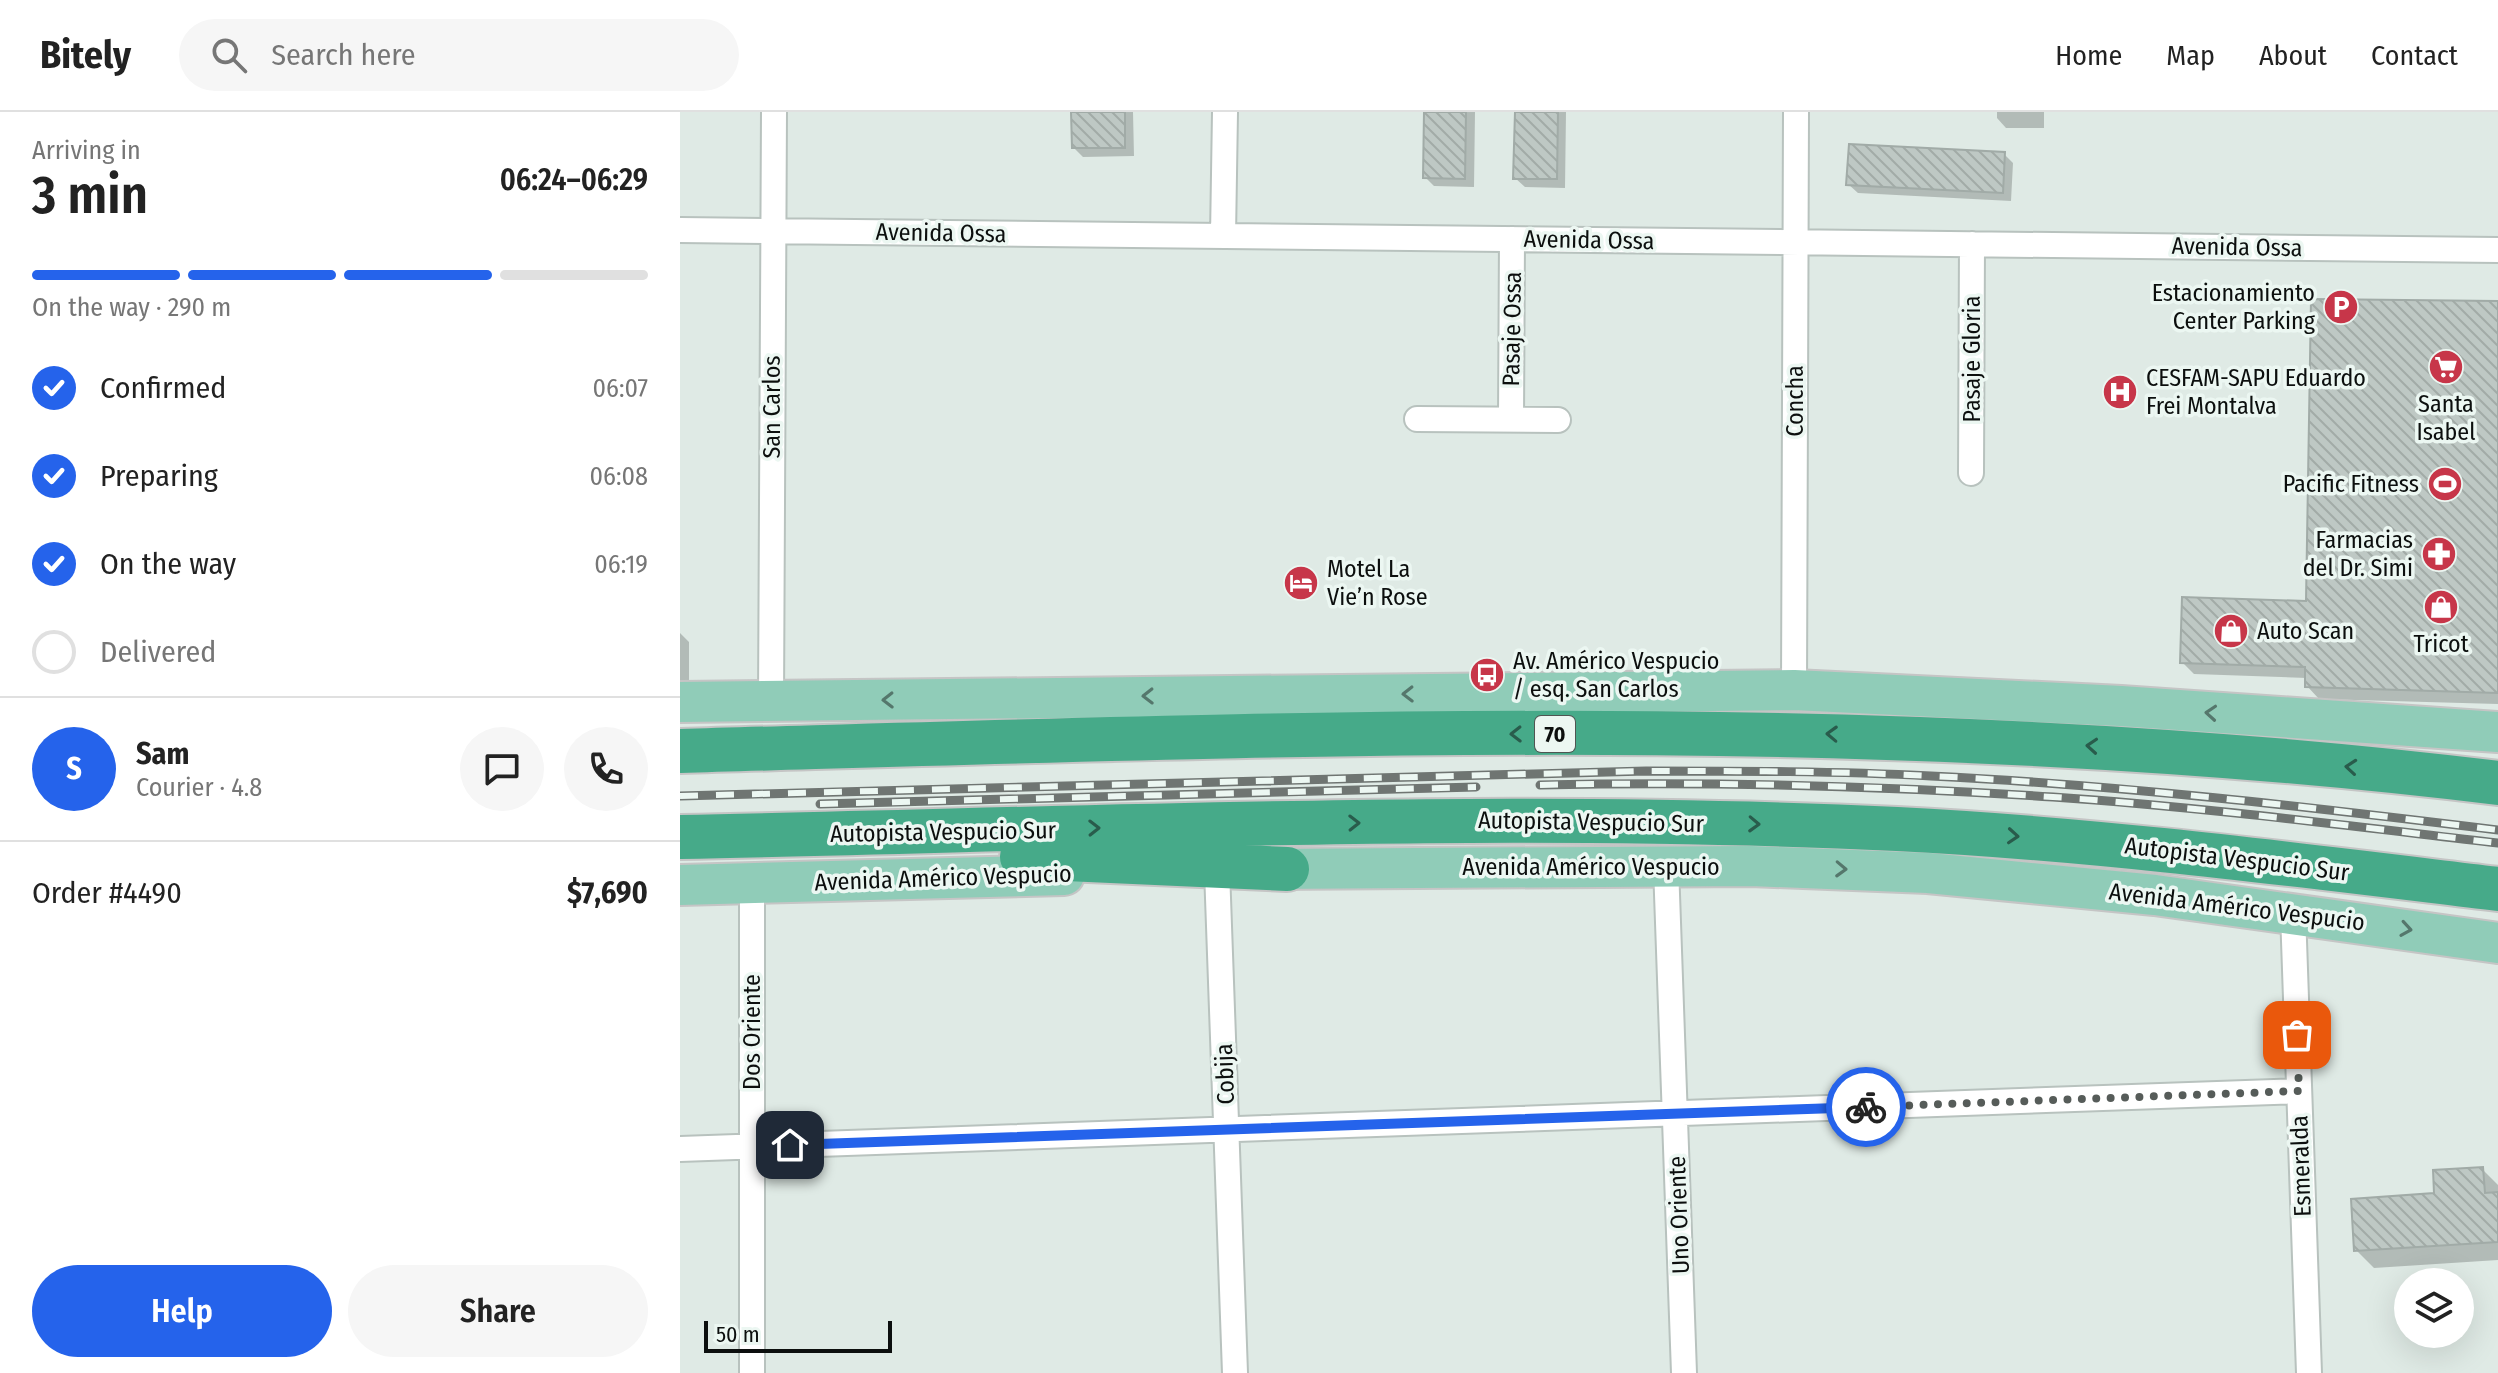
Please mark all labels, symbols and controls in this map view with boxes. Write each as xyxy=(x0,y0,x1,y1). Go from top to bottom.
search box xyxy=(179,19,739,91)
text: Bitely xyxy=(40,32,131,78)
icon: search xyxy=(207,33,251,77)
text: Search here xyxy=(271,37,416,73)
text: Home xyxy=(2055,39,2122,72)
text: Map xyxy=(2166,39,2215,72)
text: About xyxy=(2259,39,2327,72)
text: Contact xyxy=(2371,39,2458,72)
text: Arriving in xyxy=(32,135,141,166)
text: 06:24–06:29 xyxy=(500,162,648,198)
text: 3 min xyxy=(32,164,148,227)
street label: Avenida Ossa xyxy=(875,218,1007,248)
street label: Avenida Ossa xyxy=(1523,225,1655,255)
street label: Avenida Ossa xyxy=(2171,232,2303,262)
street label: Pasaje Ossa xyxy=(1497,271,1527,387)
place label: Estacionamiento Center Parking xyxy=(2152,279,2316,335)
parking icon: Estacionamiento Center Parking xyxy=(2322,288,2360,326)
text: On the way · 290 m xyxy=(32,292,231,323)
street label: Pasaje Gloria xyxy=(1958,296,1986,422)
supermarket icon: Santa Isabel xyxy=(2427,348,2465,386)
street label: San Carlos xyxy=(758,355,786,459)
place label: CESFAM-SAPU Eduardo Frei Montalva xyxy=(2146,364,2366,420)
street label: Concha xyxy=(1781,365,1809,437)
icon: check xyxy=(32,366,76,410)
text: Confirmed xyxy=(100,370,226,406)
text: 06:07 xyxy=(592,373,648,404)
hospital icon: CESFAM-SAPU Eduardo Frei Montalva xyxy=(2101,373,2139,411)
place label: Santa Isabel xyxy=(2416,390,2476,446)
icon: check xyxy=(32,454,76,498)
text: Preparing xyxy=(100,458,218,494)
text: 06:08 xyxy=(589,461,648,492)
sports icon: Pacific Fitness xyxy=(2426,465,2464,503)
place label: Pacific Fitness xyxy=(2283,470,2419,498)
place label: Farmacias del Dr. Simi xyxy=(2303,526,2413,582)
pharmacy icon: Farmacias del Dr. Simi xyxy=(2420,535,2458,573)
icon: check xyxy=(32,542,76,586)
text: On the way xyxy=(100,546,236,582)
text: 06:19 xyxy=(594,549,648,580)
place label: Motel La Vie’n Rose xyxy=(1327,555,1428,611)
hotel icon: Motel La Vie’n Rose xyxy=(1282,564,1320,602)
shop icon: Tricot xyxy=(2422,588,2460,626)
shop icon: Auto Scan xyxy=(2212,612,2250,650)
place label: Auto Scan xyxy=(2257,617,2354,645)
place label: Tricot xyxy=(2413,630,2469,658)
text: Delivered xyxy=(100,634,216,670)
place label: Av. Américo Vespucio / esq. San Carlos xyxy=(1513,647,1720,703)
bus stop icon: Av. Américo Vespucio / esq. San Carlos xyxy=(1468,656,1506,694)
one-way arrow xyxy=(1401,685,1414,703)
one-way arrow xyxy=(1141,687,1154,705)
one-way arrow xyxy=(881,691,894,708)
one-way arrow xyxy=(2204,705,2217,722)
road number: 70 xyxy=(1535,716,1575,752)
one-way arrow xyxy=(1509,725,1522,743)
one-way arrow xyxy=(1825,726,1838,743)
button: chat xyxy=(460,727,544,811)
button: phone xyxy=(564,727,648,811)
text: Sam xyxy=(136,736,189,772)
one-way arrow xyxy=(2085,738,2098,755)
text: S xyxy=(66,751,82,787)
one-way arrow xyxy=(2344,758,2357,775)
text: Courier · 4.8 xyxy=(136,772,262,803)
street label: Autopista Vespucio Sur xyxy=(1478,806,1705,838)
one-way arrow xyxy=(1348,814,1361,832)
one-way arrow xyxy=(1748,815,1761,832)
street label: Autopista Vespucio Sur xyxy=(830,816,1057,848)
one-way arrow xyxy=(1088,820,1101,837)
one-way arrow xyxy=(2007,827,2020,844)
street label: Autopista Vespucio Sur xyxy=(2123,831,2351,887)
street label: Avenida Américo Vespucio xyxy=(1462,853,1720,881)
street label: Avenida Américo Vespucio xyxy=(814,860,1072,896)
one-way arrow xyxy=(1835,860,1848,877)
text: Order #4490 xyxy=(32,875,182,911)
text: $7,690 xyxy=(567,875,648,911)
street label: Avenida Américo Vespucio xyxy=(2108,877,2366,937)
one-way arrow xyxy=(2399,920,2413,937)
street label: Dos Oriente xyxy=(738,974,766,1090)
pin xyxy=(2263,1001,2331,1069)
icon: bag xyxy=(2275,1013,2319,1057)
street label: Cobija xyxy=(1210,1043,1240,1105)
courier xyxy=(1826,1067,1906,1147)
icon: bike xyxy=(1844,1085,1888,1129)
pin xyxy=(756,1111,824,1179)
street label: Esmeralda xyxy=(2285,1115,2317,1217)
icon: home xyxy=(768,1123,812,1167)
street label: Uno Oriente xyxy=(1663,1155,1695,1275)
button: Help xyxy=(32,1265,332,1357)
button: Share xyxy=(348,1265,648,1357)
map controls xyxy=(2394,1268,2474,1348)
button: layers xyxy=(2394,1268,2474,1348)
scale bar xyxy=(704,1317,892,1353)
text: 50 m xyxy=(716,1321,760,1348)

